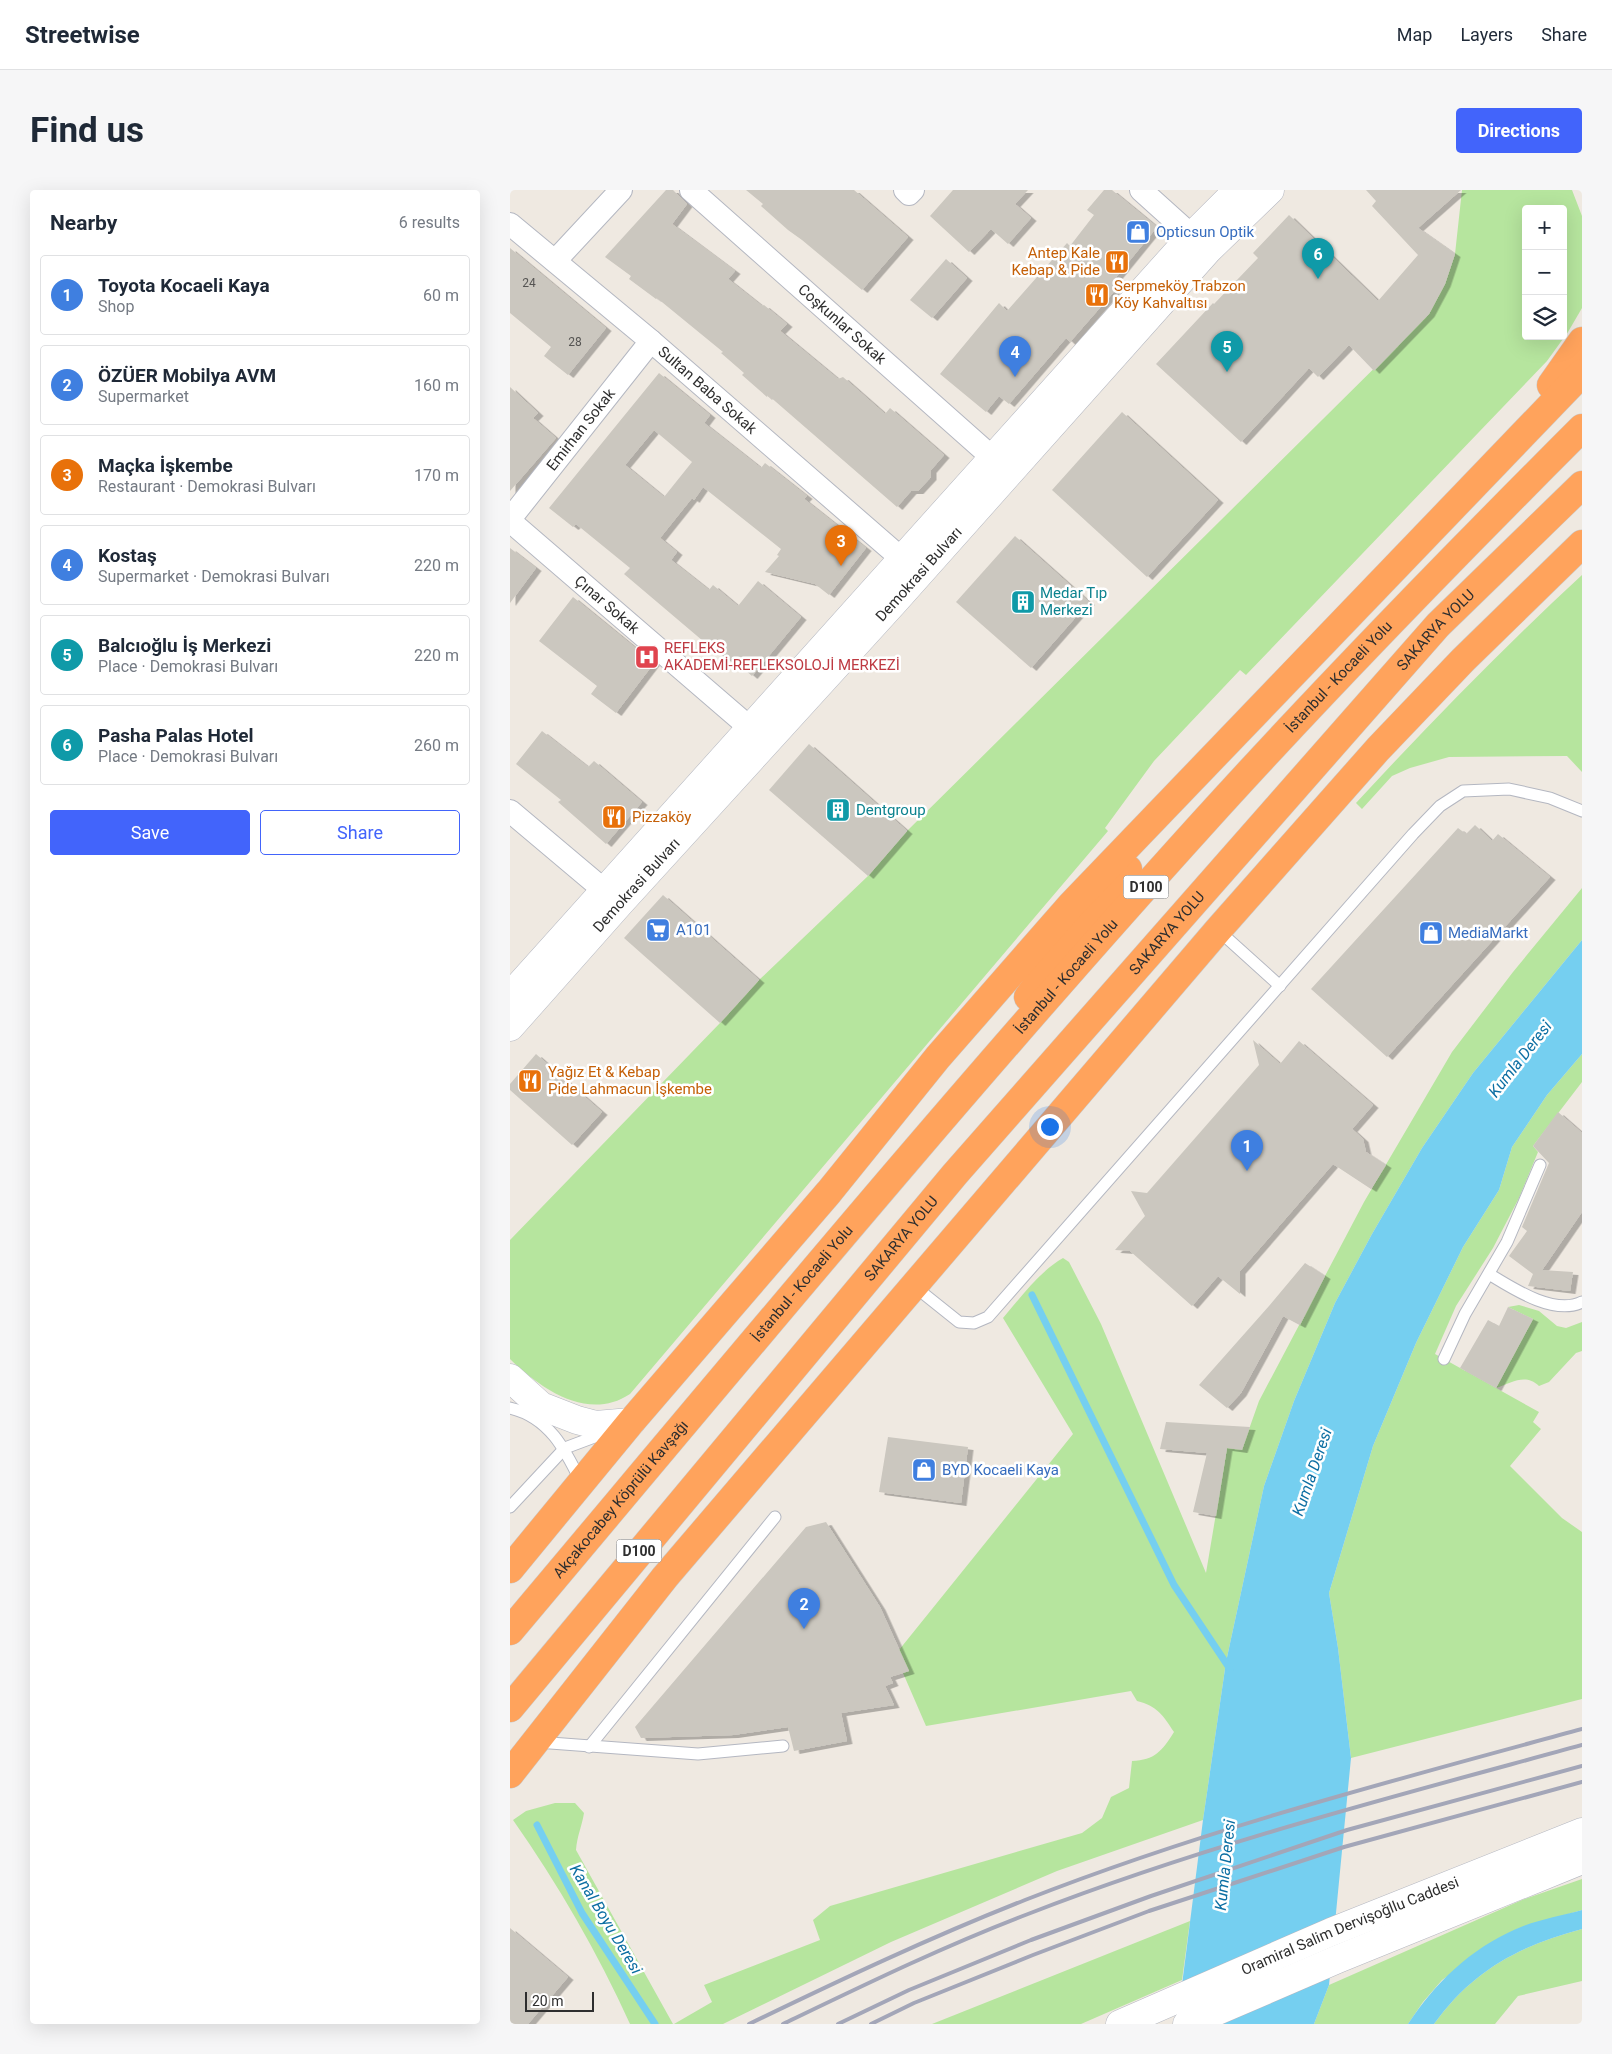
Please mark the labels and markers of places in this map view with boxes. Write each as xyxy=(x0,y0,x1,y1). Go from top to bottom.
shop icon: Opticsun Optik xyxy=(1125,219,1151,245)
place label: Opticsun Optik xyxy=(1156,223,1254,241)
pin: 6 xyxy=(1302,238,1334,279)
place label: Antep Kale Kebap & Pide xyxy=(1012,244,1100,279)
restaurant icon: Antep Kale Kebap & Pide xyxy=(1104,249,1130,275)
place label: Serpmeköy Trabzon Köy Kahvaltısı xyxy=(1114,277,1246,312)
restaurant icon: Serpmeköy Trabzon Köy Kahvaltısı xyxy=(1084,282,1110,308)
pin: 5 xyxy=(1211,331,1243,372)
pin: 4 xyxy=(999,336,1031,377)
pin: 3 xyxy=(825,525,857,566)
place label: Medar Tıp Merkezi xyxy=(1040,584,1107,619)
building icon: Medar Tıp Merkezi xyxy=(1010,589,1036,615)
place label: REFLEKS AKADEMİ-REFLEKSOLOJİ MERKEZİ xyxy=(664,639,900,674)
hospital icon: REFLEKS AKADEMİ-REFLEKSOLOJİ MERKEZİ xyxy=(634,644,660,670)
building icon: Dentgroup xyxy=(825,797,851,823)
place label: Dentgroup xyxy=(856,801,926,819)
restaurant icon: Pizzaköy xyxy=(601,804,627,830)
place label: Pizzaköy xyxy=(632,808,691,826)
supermarket icon: A101 xyxy=(645,917,671,943)
shop icon: MediaMarkt xyxy=(1418,920,1444,946)
place label: A101 xyxy=(676,921,711,939)
place label: MediaMarkt xyxy=(1448,924,1528,942)
place label: Yağız Et & Kebap Pide Lahmacun İşkembe xyxy=(548,1063,712,1098)
restaurant icon: Yağız Et & Kebap Pide Lahmacun İşkembe xyxy=(517,1068,543,1094)
pin: 1 xyxy=(1231,1130,1263,1171)
shop icon: BYD Kocaeli Kaya xyxy=(911,1457,937,1483)
place label: BYD Kocaeli Kaya xyxy=(942,1461,1059,1479)
pin: 2 xyxy=(788,1588,820,1629)

